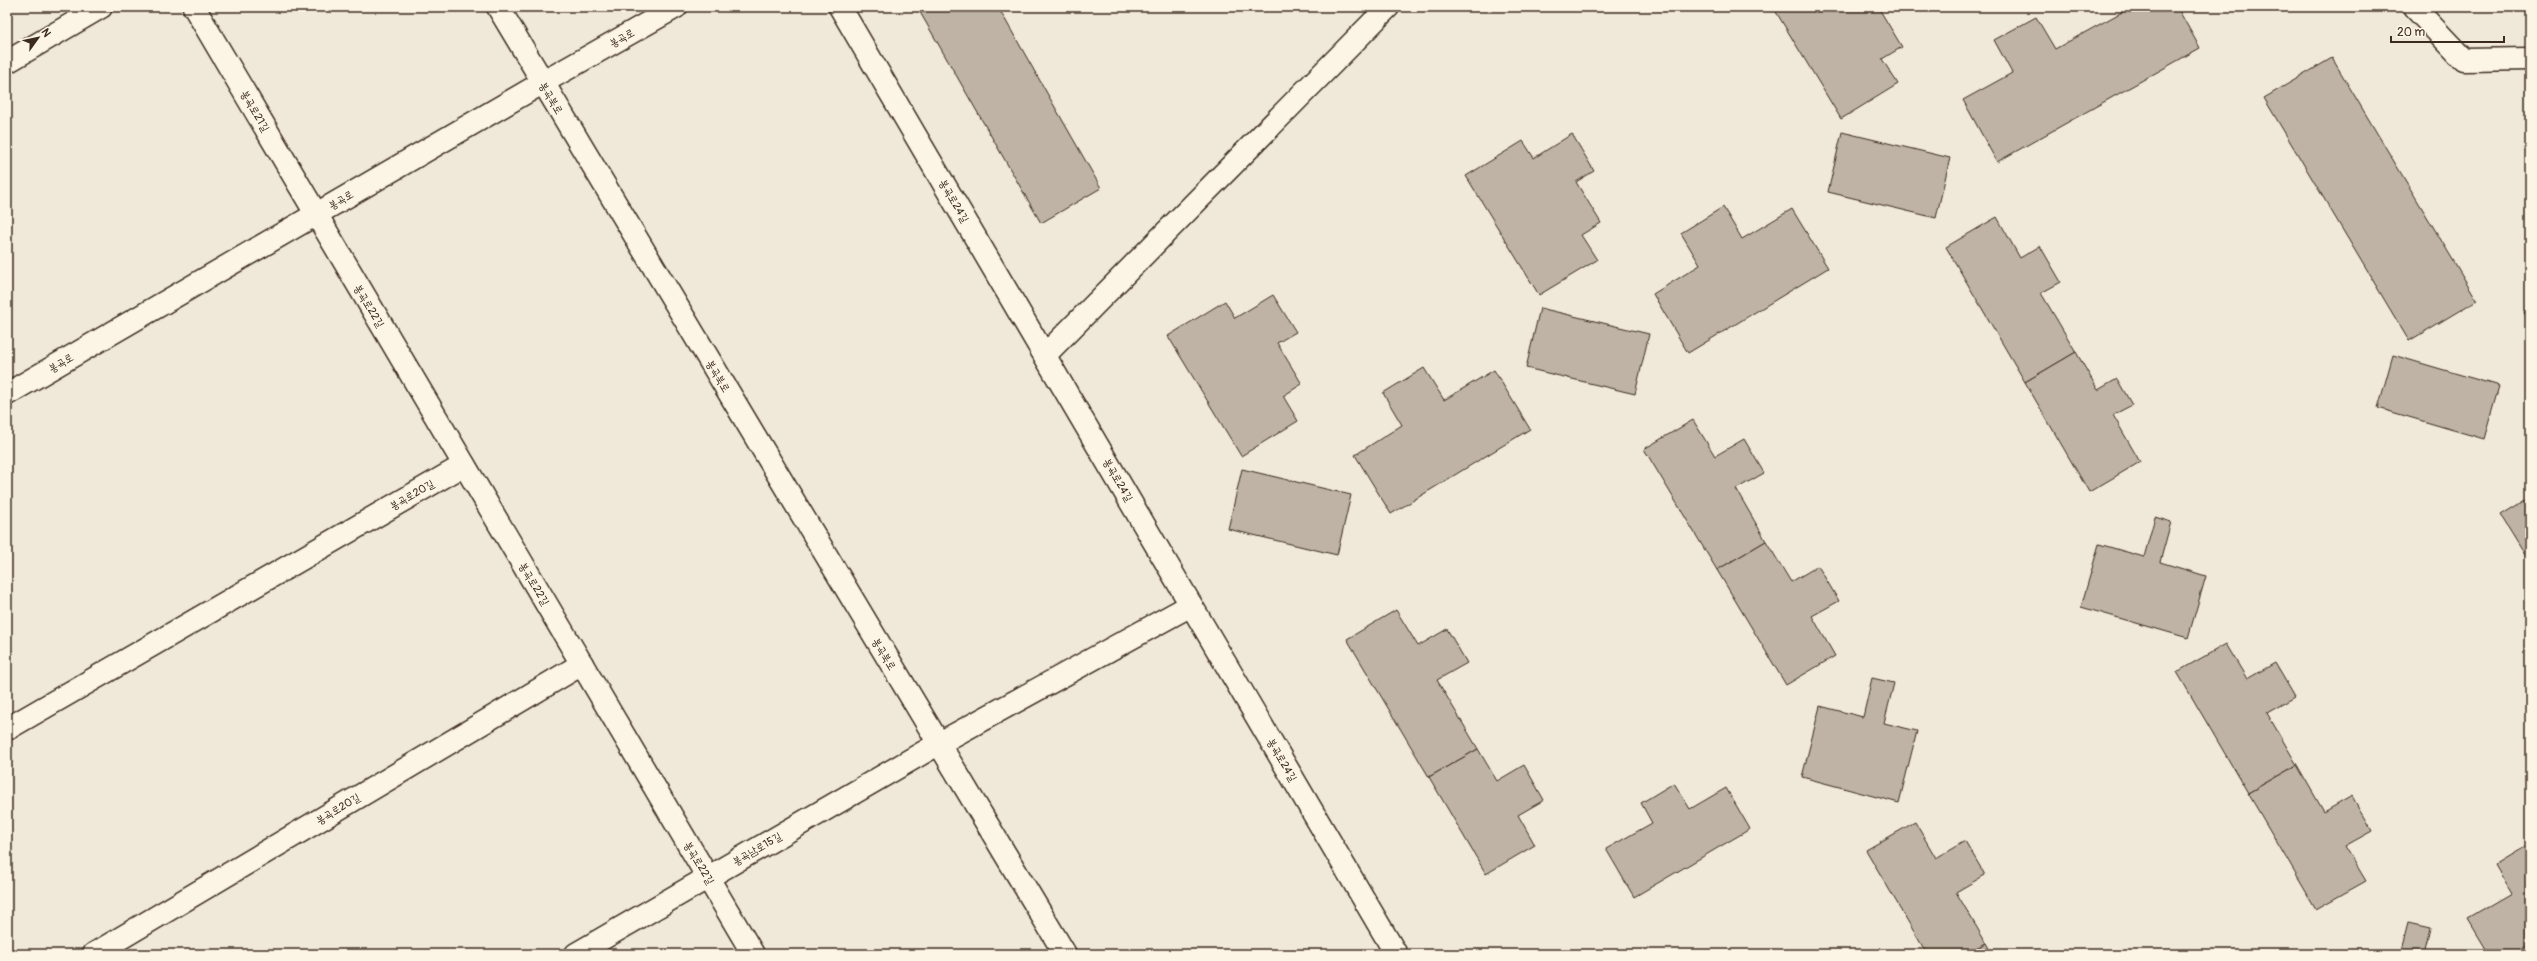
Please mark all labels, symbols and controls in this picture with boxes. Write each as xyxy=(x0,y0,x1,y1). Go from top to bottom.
north arrow xyxy=(18,18,58,58)
scale bar xyxy=(2391,18,2504,44)
text: 20 m xyxy=(2397,25,2426,40)
text: N xyxy=(38,26,54,40)
street label: 봉곡로 xyxy=(607,26,637,50)
street label: 봉곡북로 xyxy=(536,79,566,117)
street label: 봉곡로21길 xyxy=(238,88,272,134)
street label: 봉곡로24길 xyxy=(936,177,972,225)
street label: 봉곡로 xyxy=(326,188,356,212)
street label: 봉곡로22길 xyxy=(351,282,387,330)
street label: 봉곡로 xyxy=(46,351,76,375)
street label: 봉곡북로 xyxy=(703,357,733,395)
street label: 봉곡로24길 xyxy=(1100,456,1136,504)
street label: 봉곡로20길 xyxy=(387,477,437,513)
street label: 봉곡로22길 xyxy=(516,560,552,608)
street label: 봉곡북로 xyxy=(869,635,899,673)
street label: 봉곡로24길 xyxy=(1264,736,1300,784)
street label: 봉곡로20길 xyxy=(314,791,363,827)
street label: 봉곡남로15길 xyxy=(730,830,784,868)
street label: 봉곡로22길 xyxy=(681,839,717,887)

